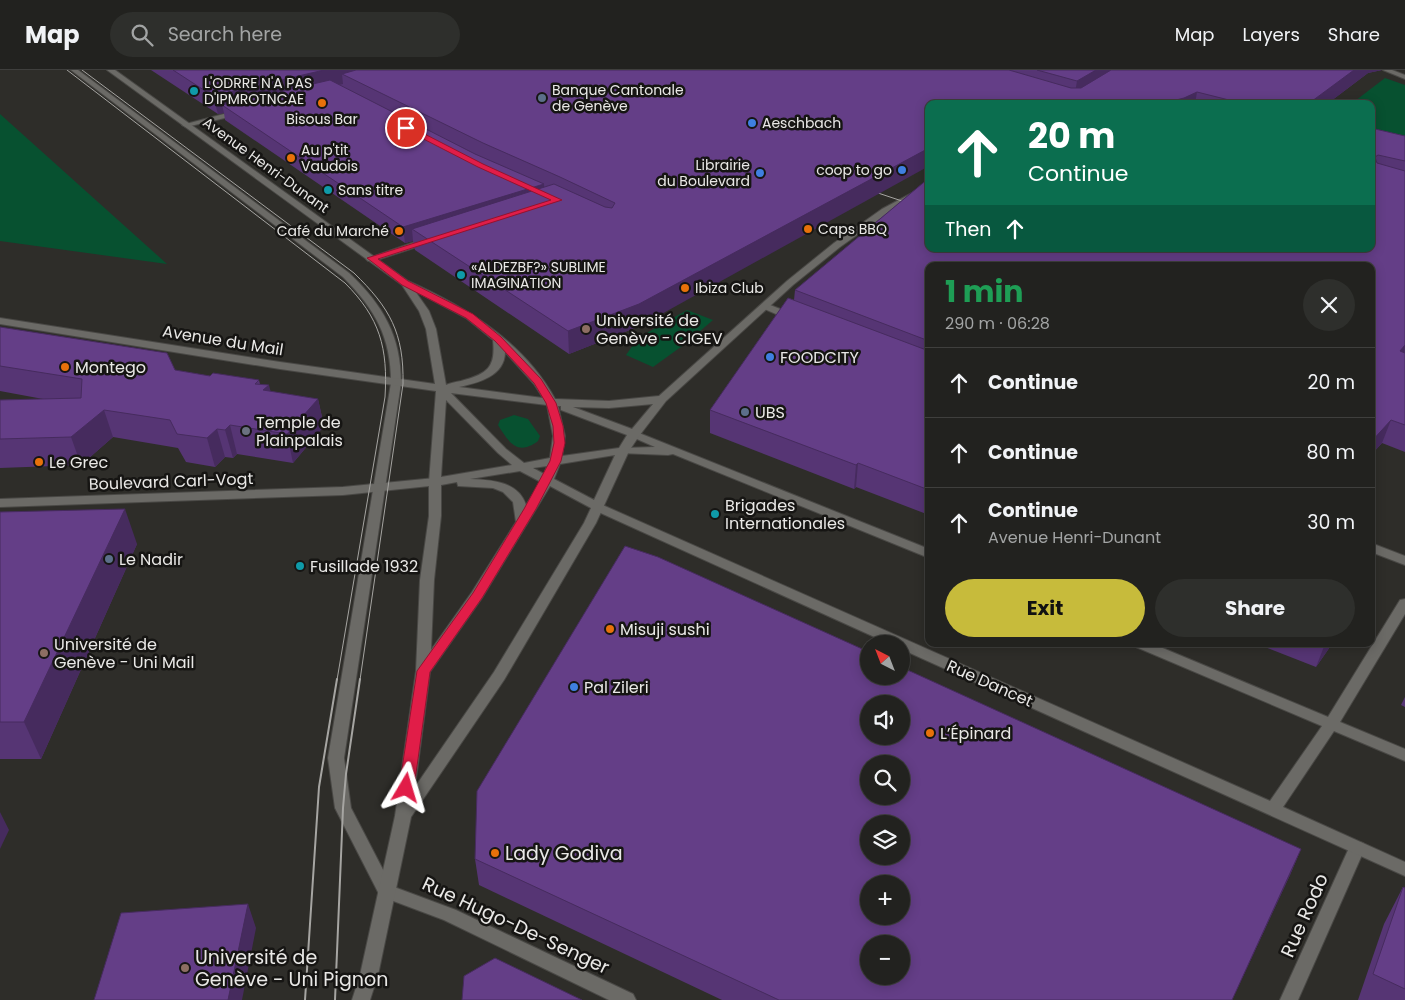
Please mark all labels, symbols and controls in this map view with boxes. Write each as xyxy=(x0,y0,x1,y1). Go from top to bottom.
search box xyxy=(110,12,460,57)
text: Map xyxy=(25,18,80,51)
icon: search xyxy=(128,21,156,49)
text: Search here xyxy=(168,21,282,48)
text: Map xyxy=(1175,22,1215,47)
text: Layers xyxy=(1243,22,1300,47)
text: Share xyxy=(1328,22,1380,47)
place label: L'ODRRE N'A PAS D'IPMROTNCAE xyxy=(204,73,312,109)
place label: Banque Cantonale de Genève xyxy=(552,80,684,116)
marker: L'ODRRE N'A PAS D'IPMROTNCAE xyxy=(188,85,200,97)
marker: Banque Cantonale de Genève xyxy=(536,92,548,104)
marker: Bisous Bar xyxy=(316,97,328,109)
pin xyxy=(385,107,427,149)
place label: Bisous Bar xyxy=(286,109,358,129)
text: 20 m xyxy=(1028,111,1115,160)
street label: Avenue Henri-Dunant xyxy=(199,112,333,218)
place label: Aeschbach xyxy=(762,113,841,133)
icon: arrive xyxy=(392,114,420,142)
marker: Aeschbach xyxy=(746,117,758,129)
icon: ahead xyxy=(945,120,1010,185)
place label: Au p'tit Vaudois xyxy=(301,140,358,176)
marker: Au p'tit Vaudois xyxy=(285,152,297,164)
place label: Librairie du Boulevard xyxy=(657,155,750,191)
text: Continue xyxy=(1028,158,1128,189)
place label: coop to go xyxy=(816,160,892,180)
marker: coop to go xyxy=(896,164,908,176)
marker: Librairie du Boulevard xyxy=(754,167,766,179)
place label: Sans titre xyxy=(338,180,404,200)
marker: Sans titre xyxy=(322,184,334,196)
icon: ahead xyxy=(1001,215,1029,243)
text: Then xyxy=(945,216,991,243)
place label: Caps BBQ xyxy=(818,219,887,239)
place label: Café du Marché xyxy=(277,221,389,241)
marker: Caps BBQ xyxy=(802,223,814,235)
marker: Café du Marché xyxy=(393,225,405,237)
place label: «ALDEZBF?» SUBLIME IMAGINATION xyxy=(471,257,606,293)
marker: «ALDEZBF?» SUBLIME IMAGINATION xyxy=(455,269,467,281)
text: 1 min xyxy=(945,270,1023,313)
place label: Ibiza Club xyxy=(695,278,764,298)
button: close xyxy=(1303,279,1355,331)
marker: Ibiza Club xyxy=(679,282,691,294)
place label: Université de Genève - CIGEV xyxy=(596,309,723,350)
text: 290 m · 06:28 xyxy=(945,312,1050,335)
street label: Avenue du Mail xyxy=(161,320,285,361)
marker: Université de Genève - CIGEV xyxy=(580,323,592,335)
place label: FOODCITY xyxy=(780,346,859,369)
marker: FOODCITY xyxy=(764,351,776,363)
place label: Montego xyxy=(75,356,146,379)
marker: Montego xyxy=(59,361,71,373)
icon: ahead xyxy=(945,369,973,397)
text: Continue xyxy=(988,369,1078,396)
text: 20 m xyxy=(1307,369,1355,396)
place label: UBS xyxy=(755,401,785,424)
marker: UBS xyxy=(739,406,751,418)
place label: Temple de Plainpalais xyxy=(256,411,343,452)
marker: Temple de Plainpalais xyxy=(240,425,252,437)
icon: ahead xyxy=(945,439,973,467)
text: Continue xyxy=(988,439,1078,466)
text: 80 m xyxy=(1306,439,1355,466)
place label: Le Grec xyxy=(49,451,108,474)
marker: Le Grec xyxy=(33,456,45,468)
street label: Boulevard Carl-Vogt xyxy=(88,467,254,496)
place label: Brigades Internationales xyxy=(725,494,845,535)
text: Continue xyxy=(988,497,1078,524)
marker: Brigades Internationales xyxy=(709,508,721,520)
icon: ahead xyxy=(945,509,973,537)
text: 30 m xyxy=(1307,509,1355,536)
text: Avenue Henri-Dunant xyxy=(988,526,1161,549)
place label: Le Nadir xyxy=(119,548,183,571)
marker: Le Nadir xyxy=(103,553,115,565)
place label: Fusillade 1932 xyxy=(310,555,418,578)
marker: Fusillade 1932 xyxy=(294,560,306,572)
button: Exit xyxy=(945,579,1145,637)
button: Share xyxy=(1155,579,1355,637)
place label: Misuji sushi xyxy=(620,618,710,641)
marker: Misuji sushi xyxy=(604,623,616,635)
place label: Université de Genève - Uni Mail xyxy=(54,633,195,674)
north arrow xyxy=(860,635,910,685)
map controls xyxy=(860,635,910,985)
marker: Université de Genève - Uni Mail xyxy=(38,647,50,659)
street label: Rue Dancet xyxy=(943,654,1037,713)
place label: Pal Zileri xyxy=(584,676,649,699)
marker: Pal Zileri xyxy=(568,681,580,693)
button: sound xyxy=(860,695,910,745)
place label: L’Épinard xyxy=(940,722,1011,745)
marker: L’Épinard xyxy=(924,727,936,739)
button: search xyxy=(860,755,910,805)
position arrow xyxy=(379,761,431,813)
button: layers xyxy=(860,815,910,865)
place label: Lady Godiva xyxy=(505,840,623,867)
marker: Lady Godiva xyxy=(489,847,501,859)
street label: Rue Rodo xyxy=(1274,869,1335,961)
street label: Rue Hugo-De-Senger xyxy=(418,870,614,981)
button: + xyxy=(860,875,910,925)
button: − xyxy=(860,935,910,985)
place label: Université de Genève - Uni Pignon xyxy=(195,944,388,993)
marker: Université de Genève - Uni Pignon xyxy=(179,962,191,974)

